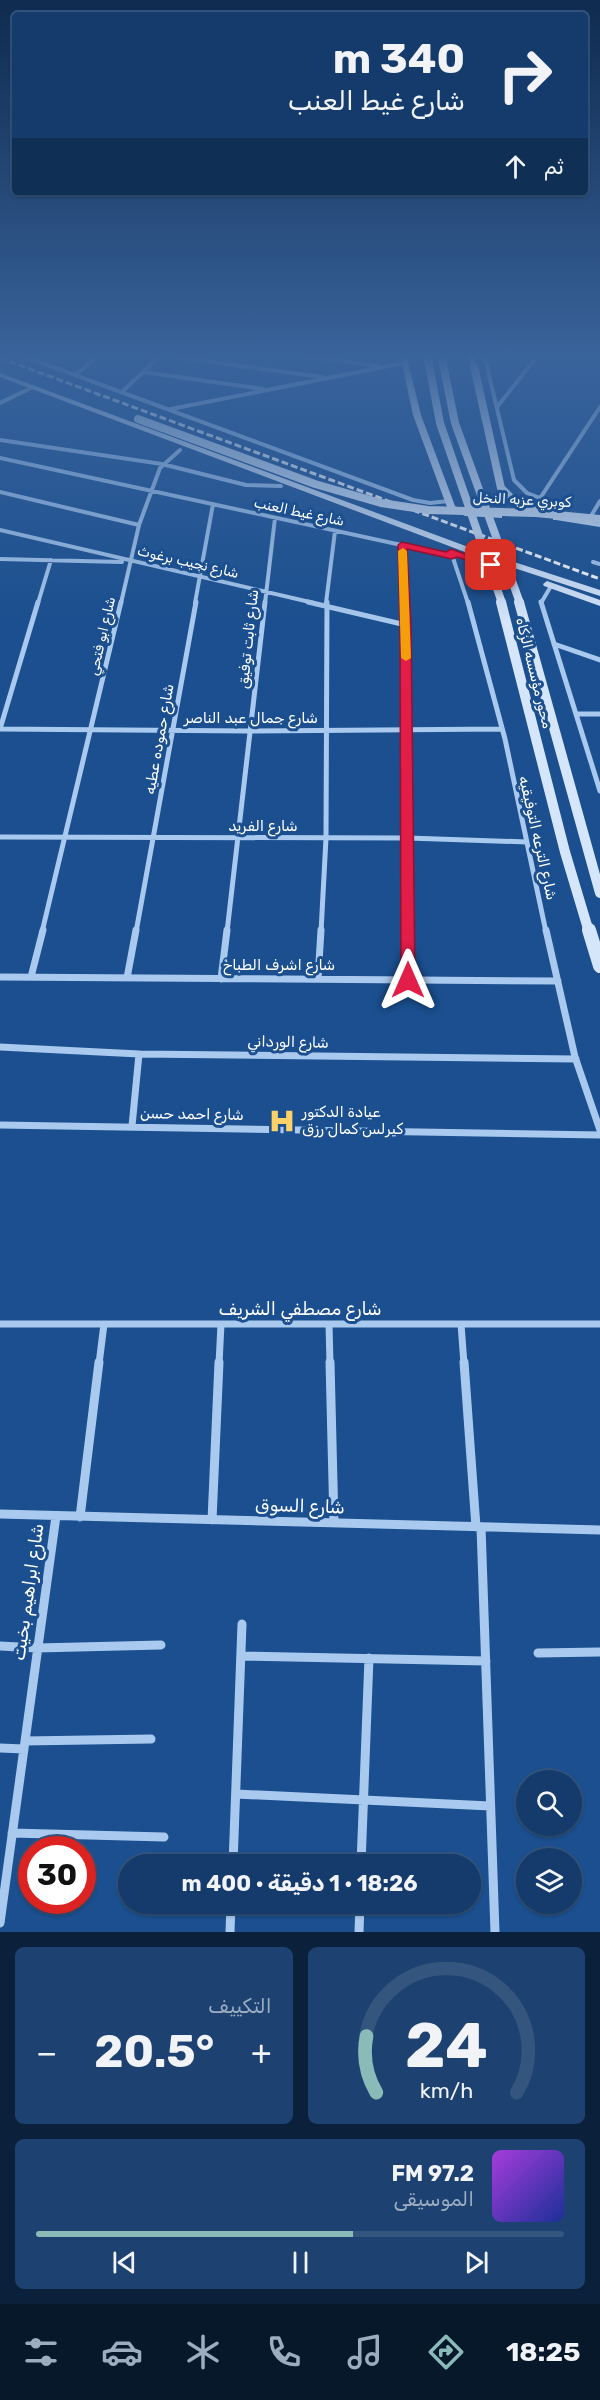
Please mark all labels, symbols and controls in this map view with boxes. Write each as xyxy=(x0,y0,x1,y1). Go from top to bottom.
text: 340 m xyxy=(333,34,465,84)
icon: right xyxy=(486,36,564,114)
text: شارع غيط العنب xyxy=(288,85,465,117)
icon: ahead xyxy=(499,150,532,183)
text: ثم xyxy=(544,153,564,180)
street label: كوبري عزبه النخل xyxy=(472,489,572,512)
street label: شارع غيط العنب xyxy=(252,494,346,532)
pin xyxy=(465,539,516,590)
street label: شارع نجيب برغوث xyxy=(135,542,240,584)
icon: arrive xyxy=(474,548,507,581)
street label: شارع ثابت توفيق xyxy=(234,588,264,690)
street label: شارع ابو فتحي xyxy=(85,595,121,678)
street label: محور مؤسسه الزكاه xyxy=(512,616,556,730)
street label: شارع حموده عطيه xyxy=(140,682,180,796)
street label: شارع جمال عبد الناصر xyxy=(183,709,318,729)
street label: شارع الترعه التوفيقيه xyxy=(513,774,561,902)
street label: شارع الفريد xyxy=(228,817,298,837)
position arrow xyxy=(376,948,440,1012)
street label: شارع اشرف الطباخ xyxy=(223,956,335,976)
street label: شارع الورداني xyxy=(247,1032,329,1055)
place label: عيادة الدكتور كيرلس كمال رزق xyxy=(301,1103,403,1138)
street label: شارع احمد حسن xyxy=(140,1104,244,1126)
hospital icon: عيادة الدكتور كيرلس كمال رزق xyxy=(267,1106,297,1136)
street label: شارع مصطفي الشريف xyxy=(218,1298,382,1322)
street label: شارع السوق xyxy=(255,1493,345,1520)
street label: شارع ابراهيم بخيت xyxy=(7,1522,50,1662)
map controls xyxy=(516,1770,582,1914)
button: search xyxy=(516,1770,582,1836)
speed limit sign: 30 xyxy=(18,1836,96,1914)
button: layers xyxy=(516,1848,582,1914)
text: 18:26 · 1 دقيقة · 400 m xyxy=(181,1870,418,1897)
text: التكييف xyxy=(208,1994,272,2018)
text: 24 xyxy=(405,2009,488,2083)
text: 20.5° xyxy=(94,2025,214,2078)
text: − xyxy=(36,2033,57,2072)
text: + xyxy=(251,2033,271,2072)
text: km/h xyxy=(419,2078,473,2103)
text: 97.2 FM xyxy=(392,2160,474,2187)
text: الموسيقى xyxy=(393,2187,474,2211)
icon: previous xyxy=(108,2246,141,2279)
icon: pause xyxy=(284,2246,317,2279)
icon: next xyxy=(460,2246,493,2279)
icon: filters xyxy=(20,2331,62,2373)
icon: car xyxy=(101,2331,143,2373)
icon: climate xyxy=(182,2331,224,2373)
icon: phone xyxy=(263,2331,305,2373)
icon: music xyxy=(344,2331,386,2373)
icon: directions xyxy=(425,2331,467,2373)
text: 18:25 xyxy=(506,2336,580,2368)

